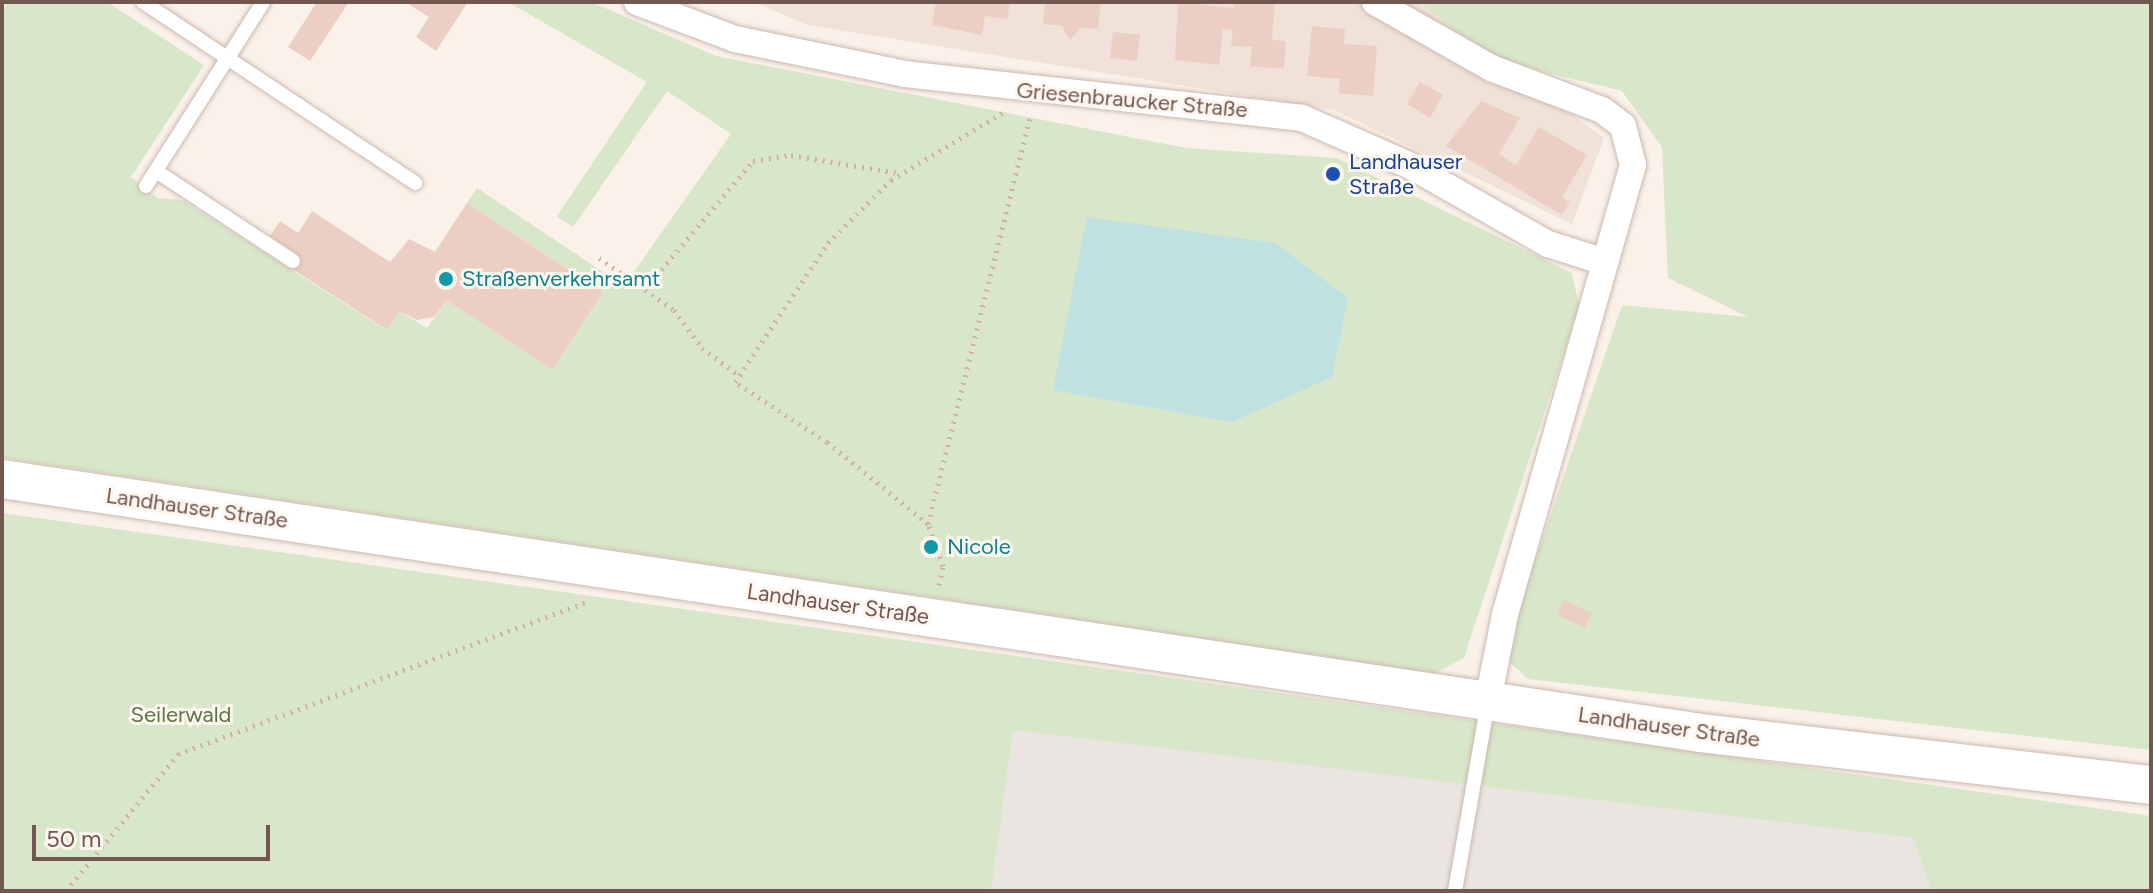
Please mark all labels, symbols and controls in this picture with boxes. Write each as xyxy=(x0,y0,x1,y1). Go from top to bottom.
street label: Griesenbraucker Straße xyxy=(1015,77,1249,123)
place label: Landhauser Straße xyxy=(1349,148,1462,200)
marker: Landhauser Straße xyxy=(1324,165,1342,183)
place label: Straßenverkehrsamt xyxy=(462,266,660,292)
marker: Straßenverkehrsamt xyxy=(437,270,455,288)
street label: Landhauser Straße xyxy=(104,482,290,534)
place label: Nicole xyxy=(947,534,1011,560)
marker: Nicole xyxy=(922,538,940,556)
street label: Landhauser Straße xyxy=(745,578,931,630)
street label: Landhauser Straße xyxy=(1576,701,1762,753)
park label: Seilerwald xyxy=(131,702,231,728)
scale bar xyxy=(36,809,274,859)
text: 50 m xyxy=(46,824,102,853)

